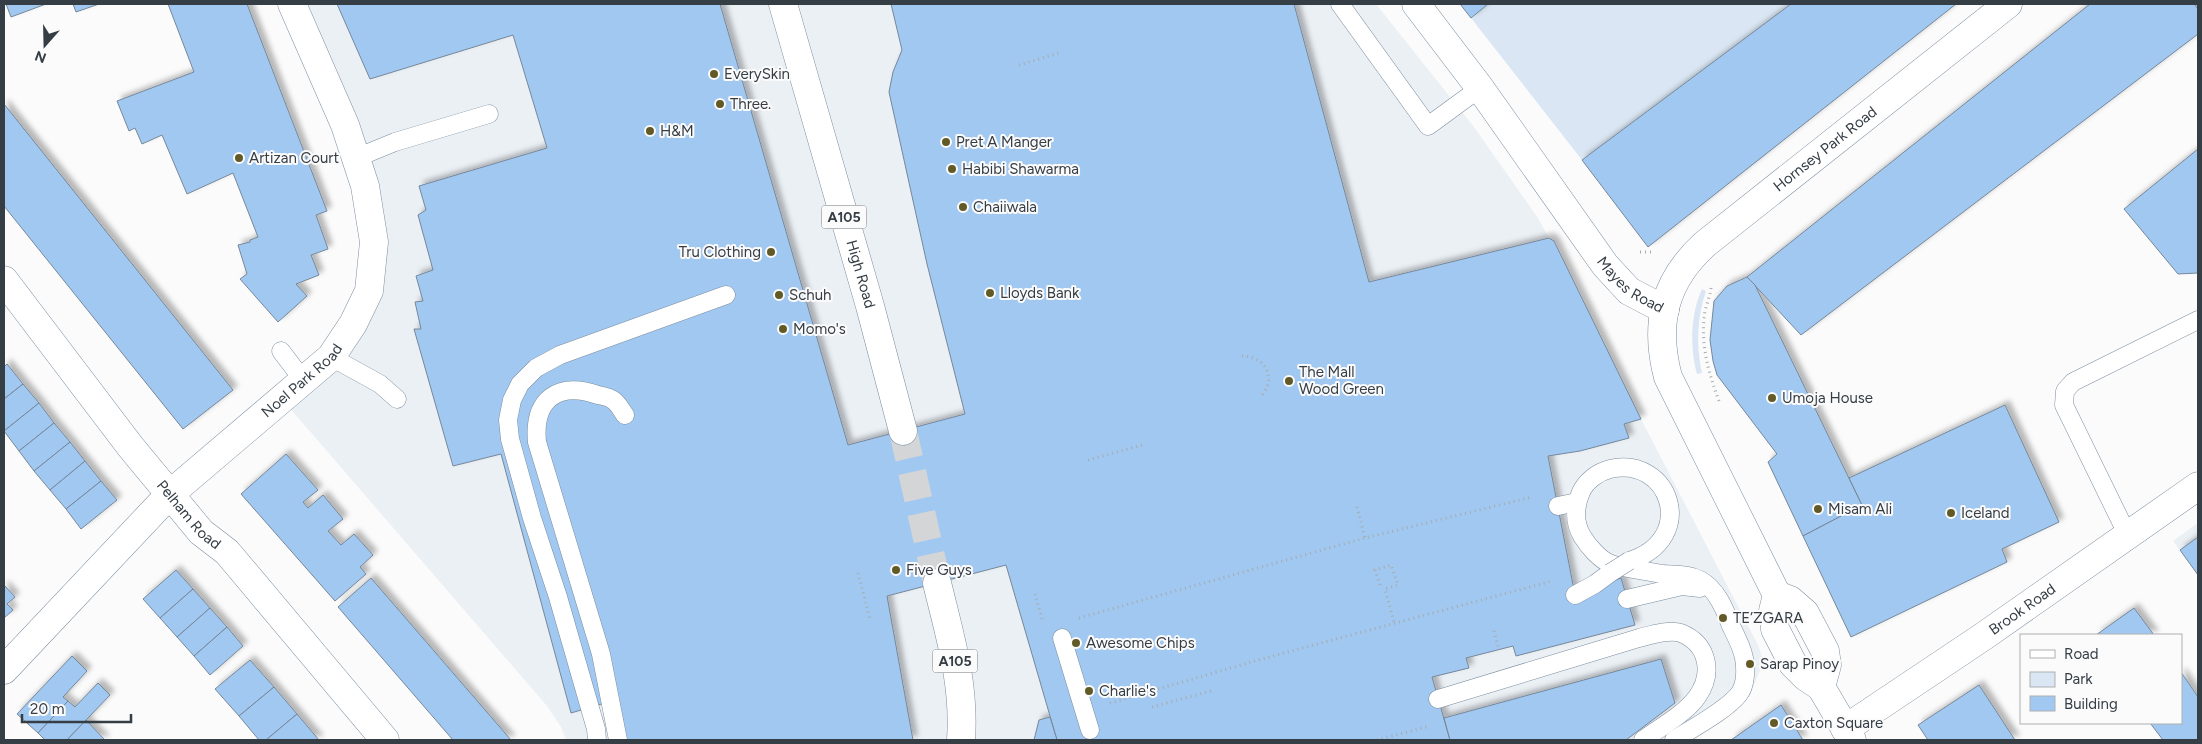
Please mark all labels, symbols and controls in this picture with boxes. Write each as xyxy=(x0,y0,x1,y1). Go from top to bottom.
north arrow xyxy=(20,20,70,70)
text: N xyxy=(33,47,49,67)
place label: EverySkin xyxy=(724,65,790,83)
marker: EverySkin xyxy=(708,68,720,80)
place label: Three. xyxy=(730,95,771,113)
marker: Three. xyxy=(714,98,726,110)
street label: Hornsey Park Road xyxy=(1770,102,1880,195)
place label: H&M xyxy=(660,122,694,140)
marker: H&M xyxy=(644,125,656,137)
place label: Pret A Manger xyxy=(956,133,1052,151)
marker: Pret A Manger xyxy=(940,136,952,148)
place label: Artizan Court xyxy=(249,149,339,167)
marker: Artizan Court xyxy=(233,152,245,164)
place label: Habibi Shawarma xyxy=(962,160,1079,178)
marker: Habibi Shawarma xyxy=(946,163,958,175)
place label: Chaiiwala xyxy=(973,198,1037,216)
marker: Chaiiwala xyxy=(957,201,969,213)
road number: A105 xyxy=(822,206,866,228)
street label: High Road xyxy=(842,238,879,310)
place label: Tru Clothing xyxy=(679,243,761,261)
marker: Tru Clothing xyxy=(765,246,777,258)
street label: Mayes Road xyxy=(1593,253,1667,317)
place label: Lloyds Bank xyxy=(1000,284,1080,302)
place label: Schuh xyxy=(789,286,831,304)
marker: Lloyds Bank xyxy=(984,287,996,299)
marker: Schuh xyxy=(773,289,785,301)
place label: Momo's xyxy=(793,320,846,338)
marker: Momo's xyxy=(777,323,789,335)
street label: Noel Park Road xyxy=(258,340,346,421)
place label: The Mall Wood Green xyxy=(1299,363,1384,398)
marker: The Mall Wood Green xyxy=(1283,375,1295,387)
place label: Umoja House xyxy=(1782,389,1873,407)
marker: Umoja House xyxy=(1766,392,1778,404)
street label: Pelham Road xyxy=(153,477,224,553)
place label: Misam Ali xyxy=(1828,500,1892,518)
marker: Misam Ali xyxy=(1812,503,1824,515)
place label: Iceland xyxy=(1961,504,2009,522)
marker: Iceland xyxy=(1945,507,1957,519)
place label: Five Guys xyxy=(906,561,972,579)
marker: Five Guys xyxy=(890,564,902,576)
street label: Brook Road xyxy=(1986,580,2059,639)
place label: TE’ZGARA xyxy=(1733,609,1804,627)
marker: TE’ZGARA xyxy=(1717,612,1729,624)
place label: Awesome Chips xyxy=(1086,634,1195,652)
legend xyxy=(2020,634,2182,724)
marker: Awesome Chips xyxy=(1070,637,1082,649)
text: Road xyxy=(2064,645,2099,663)
road number: A105 xyxy=(932,649,978,672)
place label: Sarap Pinoy xyxy=(1760,655,1839,673)
marker: Sarap Pinoy xyxy=(1744,658,1756,670)
text: Park xyxy=(2064,670,2093,688)
place label: Charlie's xyxy=(1099,682,1156,700)
marker: Charlie's xyxy=(1083,685,1095,697)
scale bar xyxy=(22,692,131,724)
text: Building xyxy=(2064,695,2118,713)
text: 20 m xyxy=(30,700,64,718)
place label: Caxton Square xyxy=(1784,714,1883,732)
marker: Caxton Square xyxy=(1768,717,1780,729)

